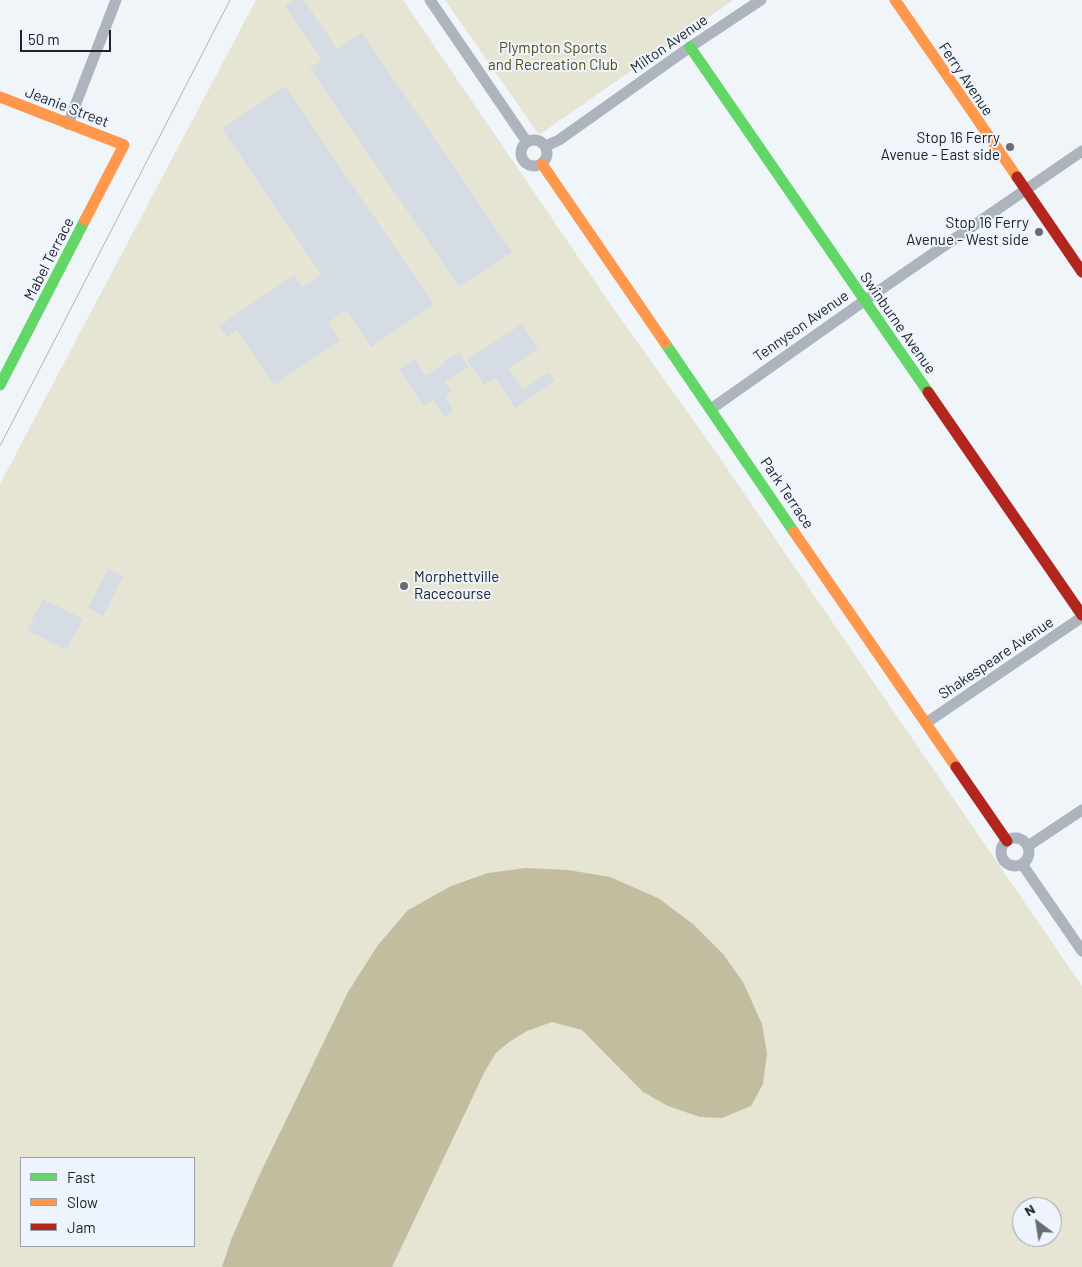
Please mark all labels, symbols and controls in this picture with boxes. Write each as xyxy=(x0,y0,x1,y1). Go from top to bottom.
street label: Milton Avenue xyxy=(627,11,711,77)
scale bar xyxy=(22,20,114,52)
text: 50 m xyxy=(28,30,60,48)
park label: Plympton Sports and Recreation Club xyxy=(488,39,618,74)
street label: Ferry Avenue xyxy=(935,39,997,119)
street label: Jeanie Street xyxy=(23,83,111,131)
place label: Stop 16 Ferry Avenue - East side xyxy=(881,129,1000,164)
marker: Stop 16 Ferry Avenue - East side xyxy=(1004,141,1016,153)
place label: Stop 16 Ferry Avenue - West side xyxy=(906,214,1029,249)
street label: Mabel Terrace xyxy=(20,215,78,303)
marker: Stop 16 Ferry Avenue - West side xyxy=(1033,226,1045,238)
street label: Swinburne Avenue xyxy=(856,269,940,377)
street label: Tennyson Avenue xyxy=(750,286,852,366)
street label: Park Terrace xyxy=(757,454,817,532)
place label: Morphettville Racecourse xyxy=(414,568,499,603)
marker: Morphettville Racecourse xyxy=(398,580,410,592)
street label: Shakespeare Avenue xyxy=(935,613,1057,703)
legend xyxy=(20,1157,195,1247)
text: Fast xyxy=(67,1168,95,1186)
text: Slow xyxy=(67,1193,98,1211)
north arrow xyxy=(1012,1197,1062,1247)
text: N xyxy=(1021,1200,1038,1219)
text: Jam xyxy=(67,1218,96,1236)

